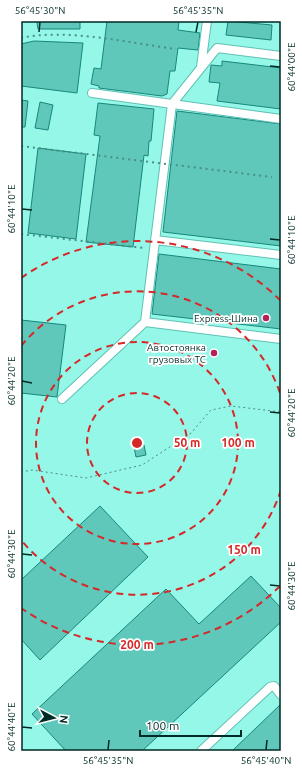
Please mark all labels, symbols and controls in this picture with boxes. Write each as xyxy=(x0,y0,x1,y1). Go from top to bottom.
text: 56°45'30"N xyxy=(15,5,65,16)
text: 56°45'35"N xyxy=(173,5,223,16)
text: 60°44'00"E xyxy=(286,42,297,92)
text: 60°44'10"E xyxy=(6,184,17,234)
text: 60°44'10"E xyxy=(286,215,297,265)
place label: Express-Шина xyxy=(194,313,258,324)
marker: Express-Шина xyxy=(261,313,271,323)
place label: Автостоянка грузовых ТС xyxy=(147,342,206,365)
marker: Автостоянка грузовых ТС xyxy=(209,348,219,358)
text: 60°44'20"E xyxy=(6,356,17,406)
text: 60°44'20"E xyxy=(286,388,297,438)
centre of rings xyxy=(130,436,144,450)
text: 50 m xyxy=(174,436,200,449)
text: 100 m xyxy=(221,436,255,449)
text: 60°44'30"E xyxy=(6,529,17,579)
text: 150 m xyxy=(227,543,261,556)
text: 60°44'30"E xyxy=(286,561,297,611)
text: 200 m xyxy=(120,638,154,651)
north arrow xyxy=(34,698,74,738)
text: 60°44'40"E xyxy=(6,702,17,752)
scale bar xyxy=(140,712,241,738)
text: N xyxy=(57,714,70,724)
text: 100 m xyxy=(146,719,179,732)
text: 56°45'35"N xyxy=(83,755,133,766)
text: 56°45'40"N xyxy=(241,755,291,766)

